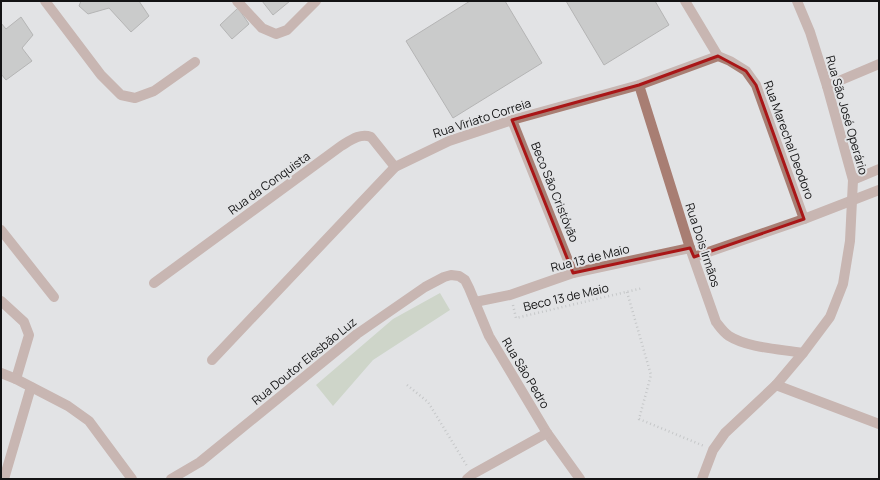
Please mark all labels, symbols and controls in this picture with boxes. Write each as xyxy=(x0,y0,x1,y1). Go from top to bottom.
street label: Rua São José Operário xyxy=(822,53,872,177)
street label: Rua Marechal Deodoro xyxy=(760,78,818,202)
street label: Rua Viriato Correia xyxy=(431,94,533,142)
street label: Beco São Cristóvão xyxy=(527,139,583,245)
street label: Rua da Conquista xyxy=(225,147,313,219)
street label: Rua Dois Irmãos xyxy=(681,201,725,289)
street label: Rua 13 de Maio xyxy=(549,240,631,276)
street label: Beco 13 de Maio xyxy=(522,279,610,315)
street label: Rua Doutor Elesbão Luz xyxy=(248,313,360,409)
street label: Rua São Pedro xyxy=(498,334,554,412)

